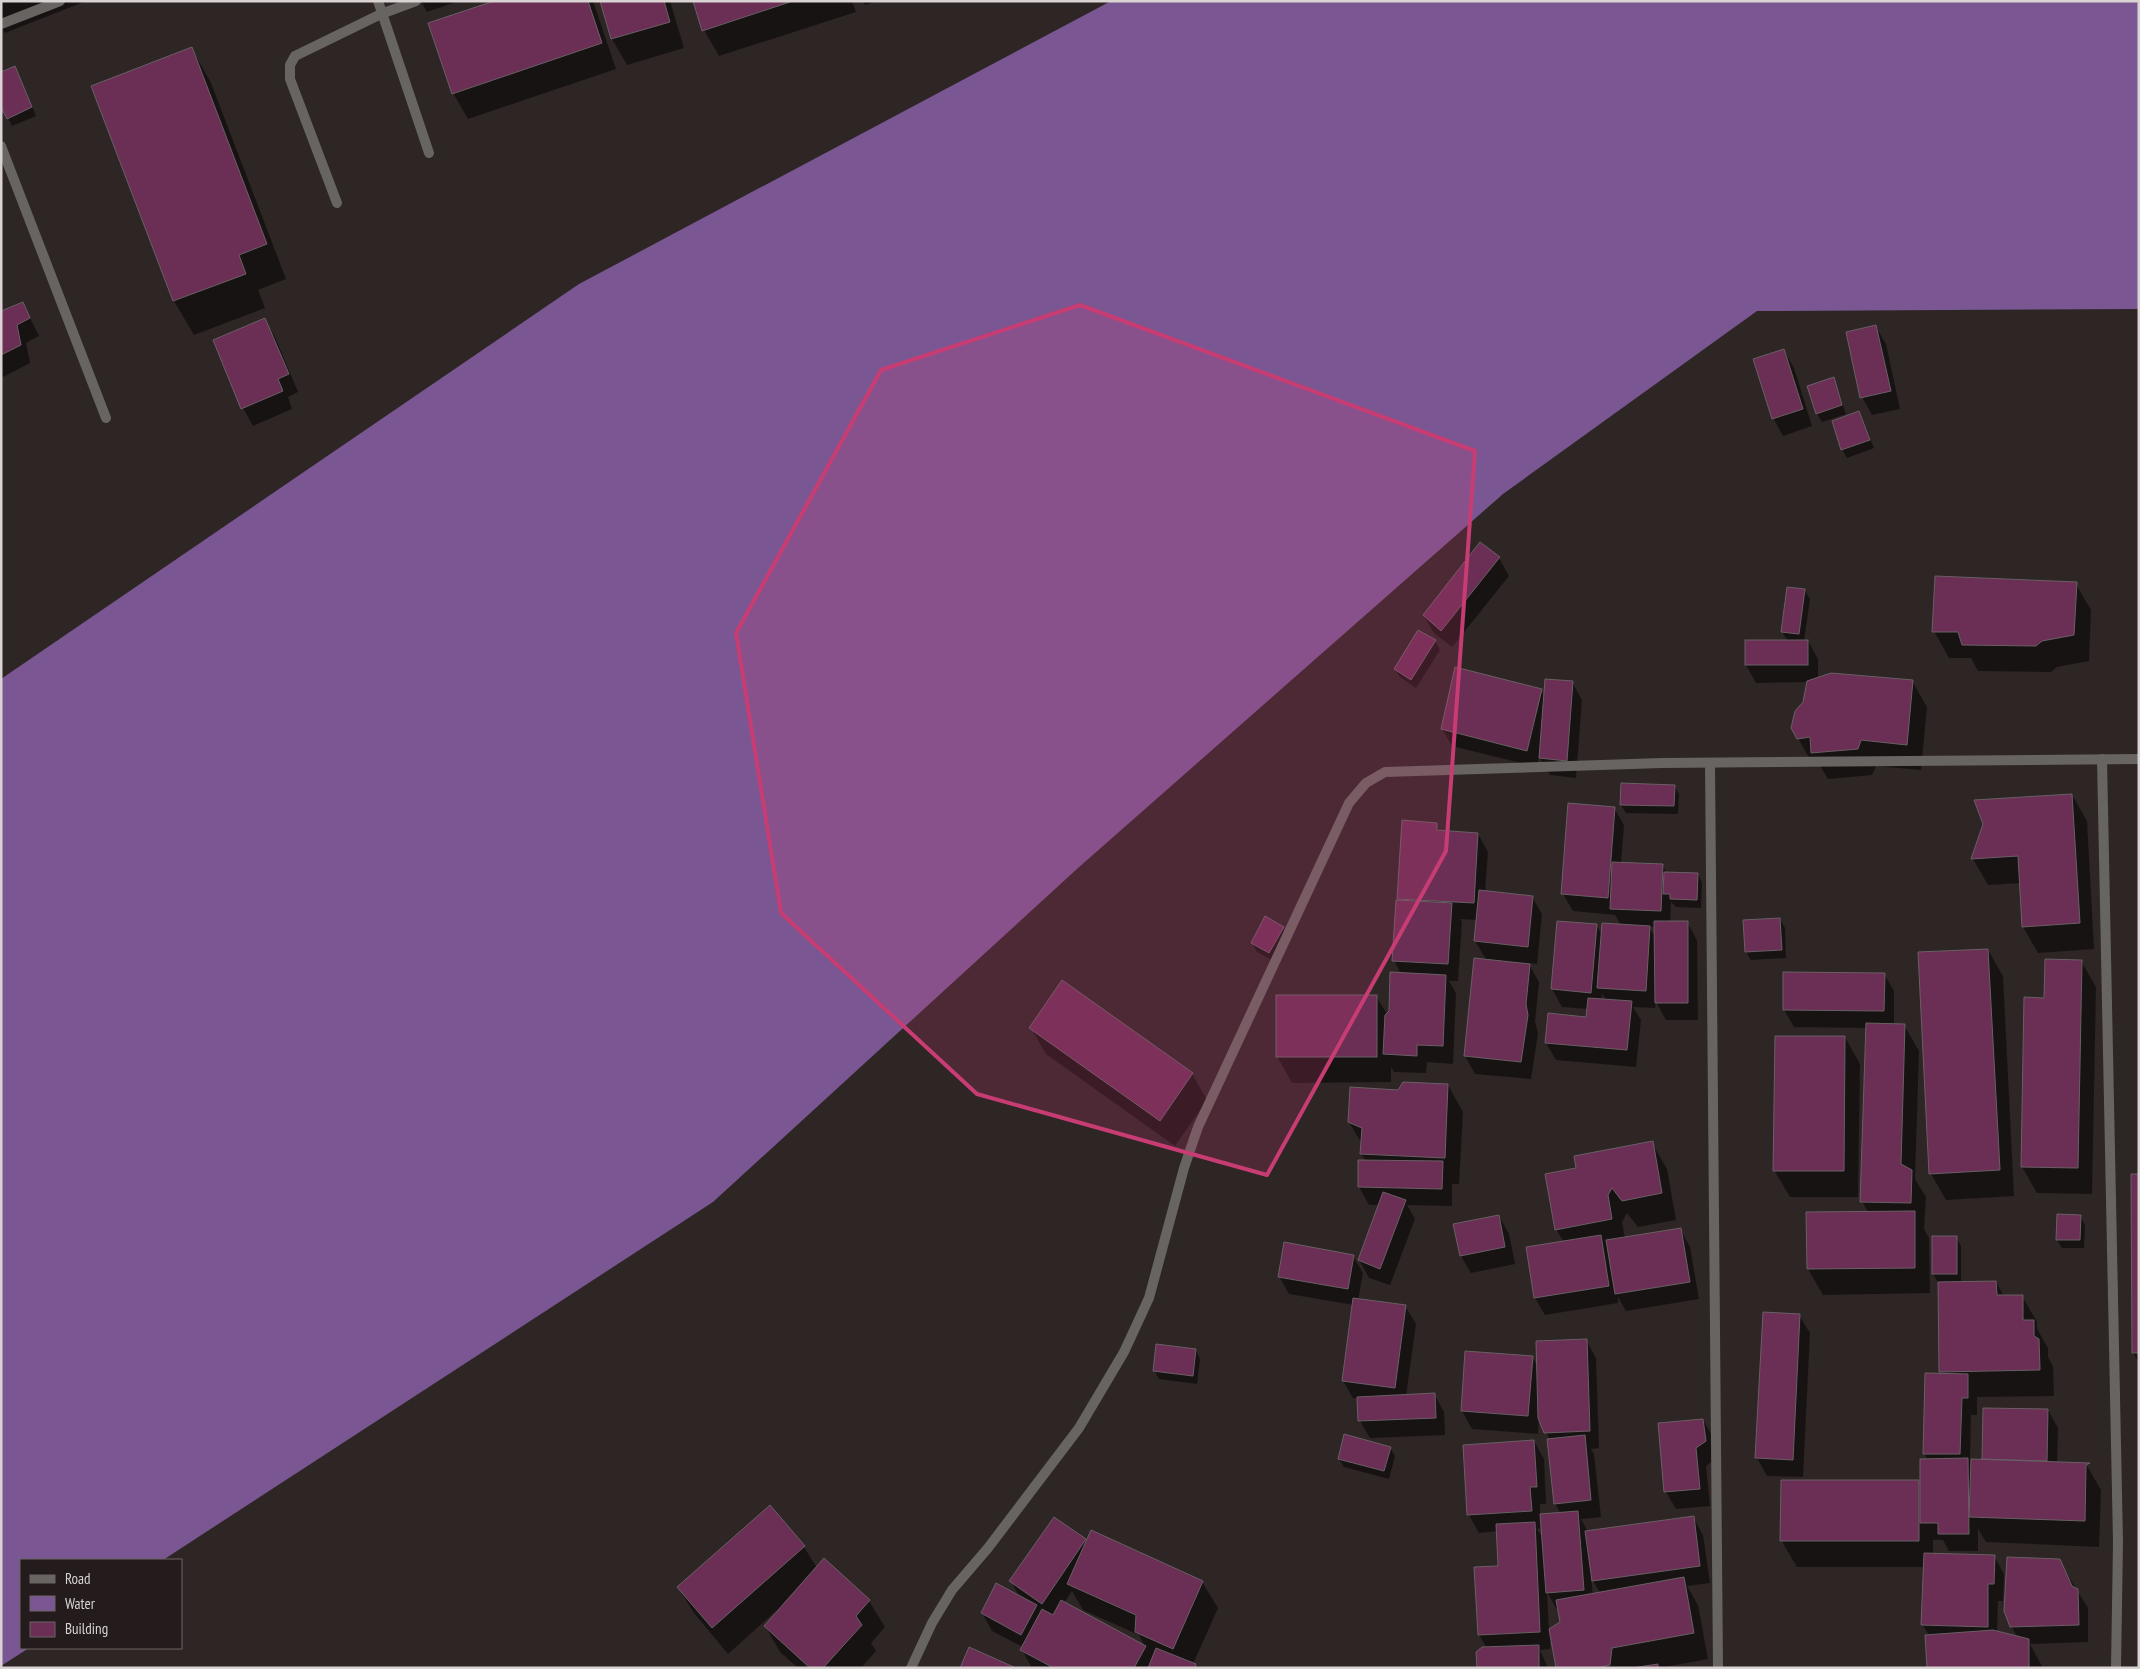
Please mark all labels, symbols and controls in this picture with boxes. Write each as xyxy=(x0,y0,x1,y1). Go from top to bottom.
legend xyxy=(20,1559,182,1649)
text: Road xyxy=(65,1569,91,1588)
text: Water xyxy=(65,1594,96,1613)
text: Building xyxy=(65,1619,108,1638)

